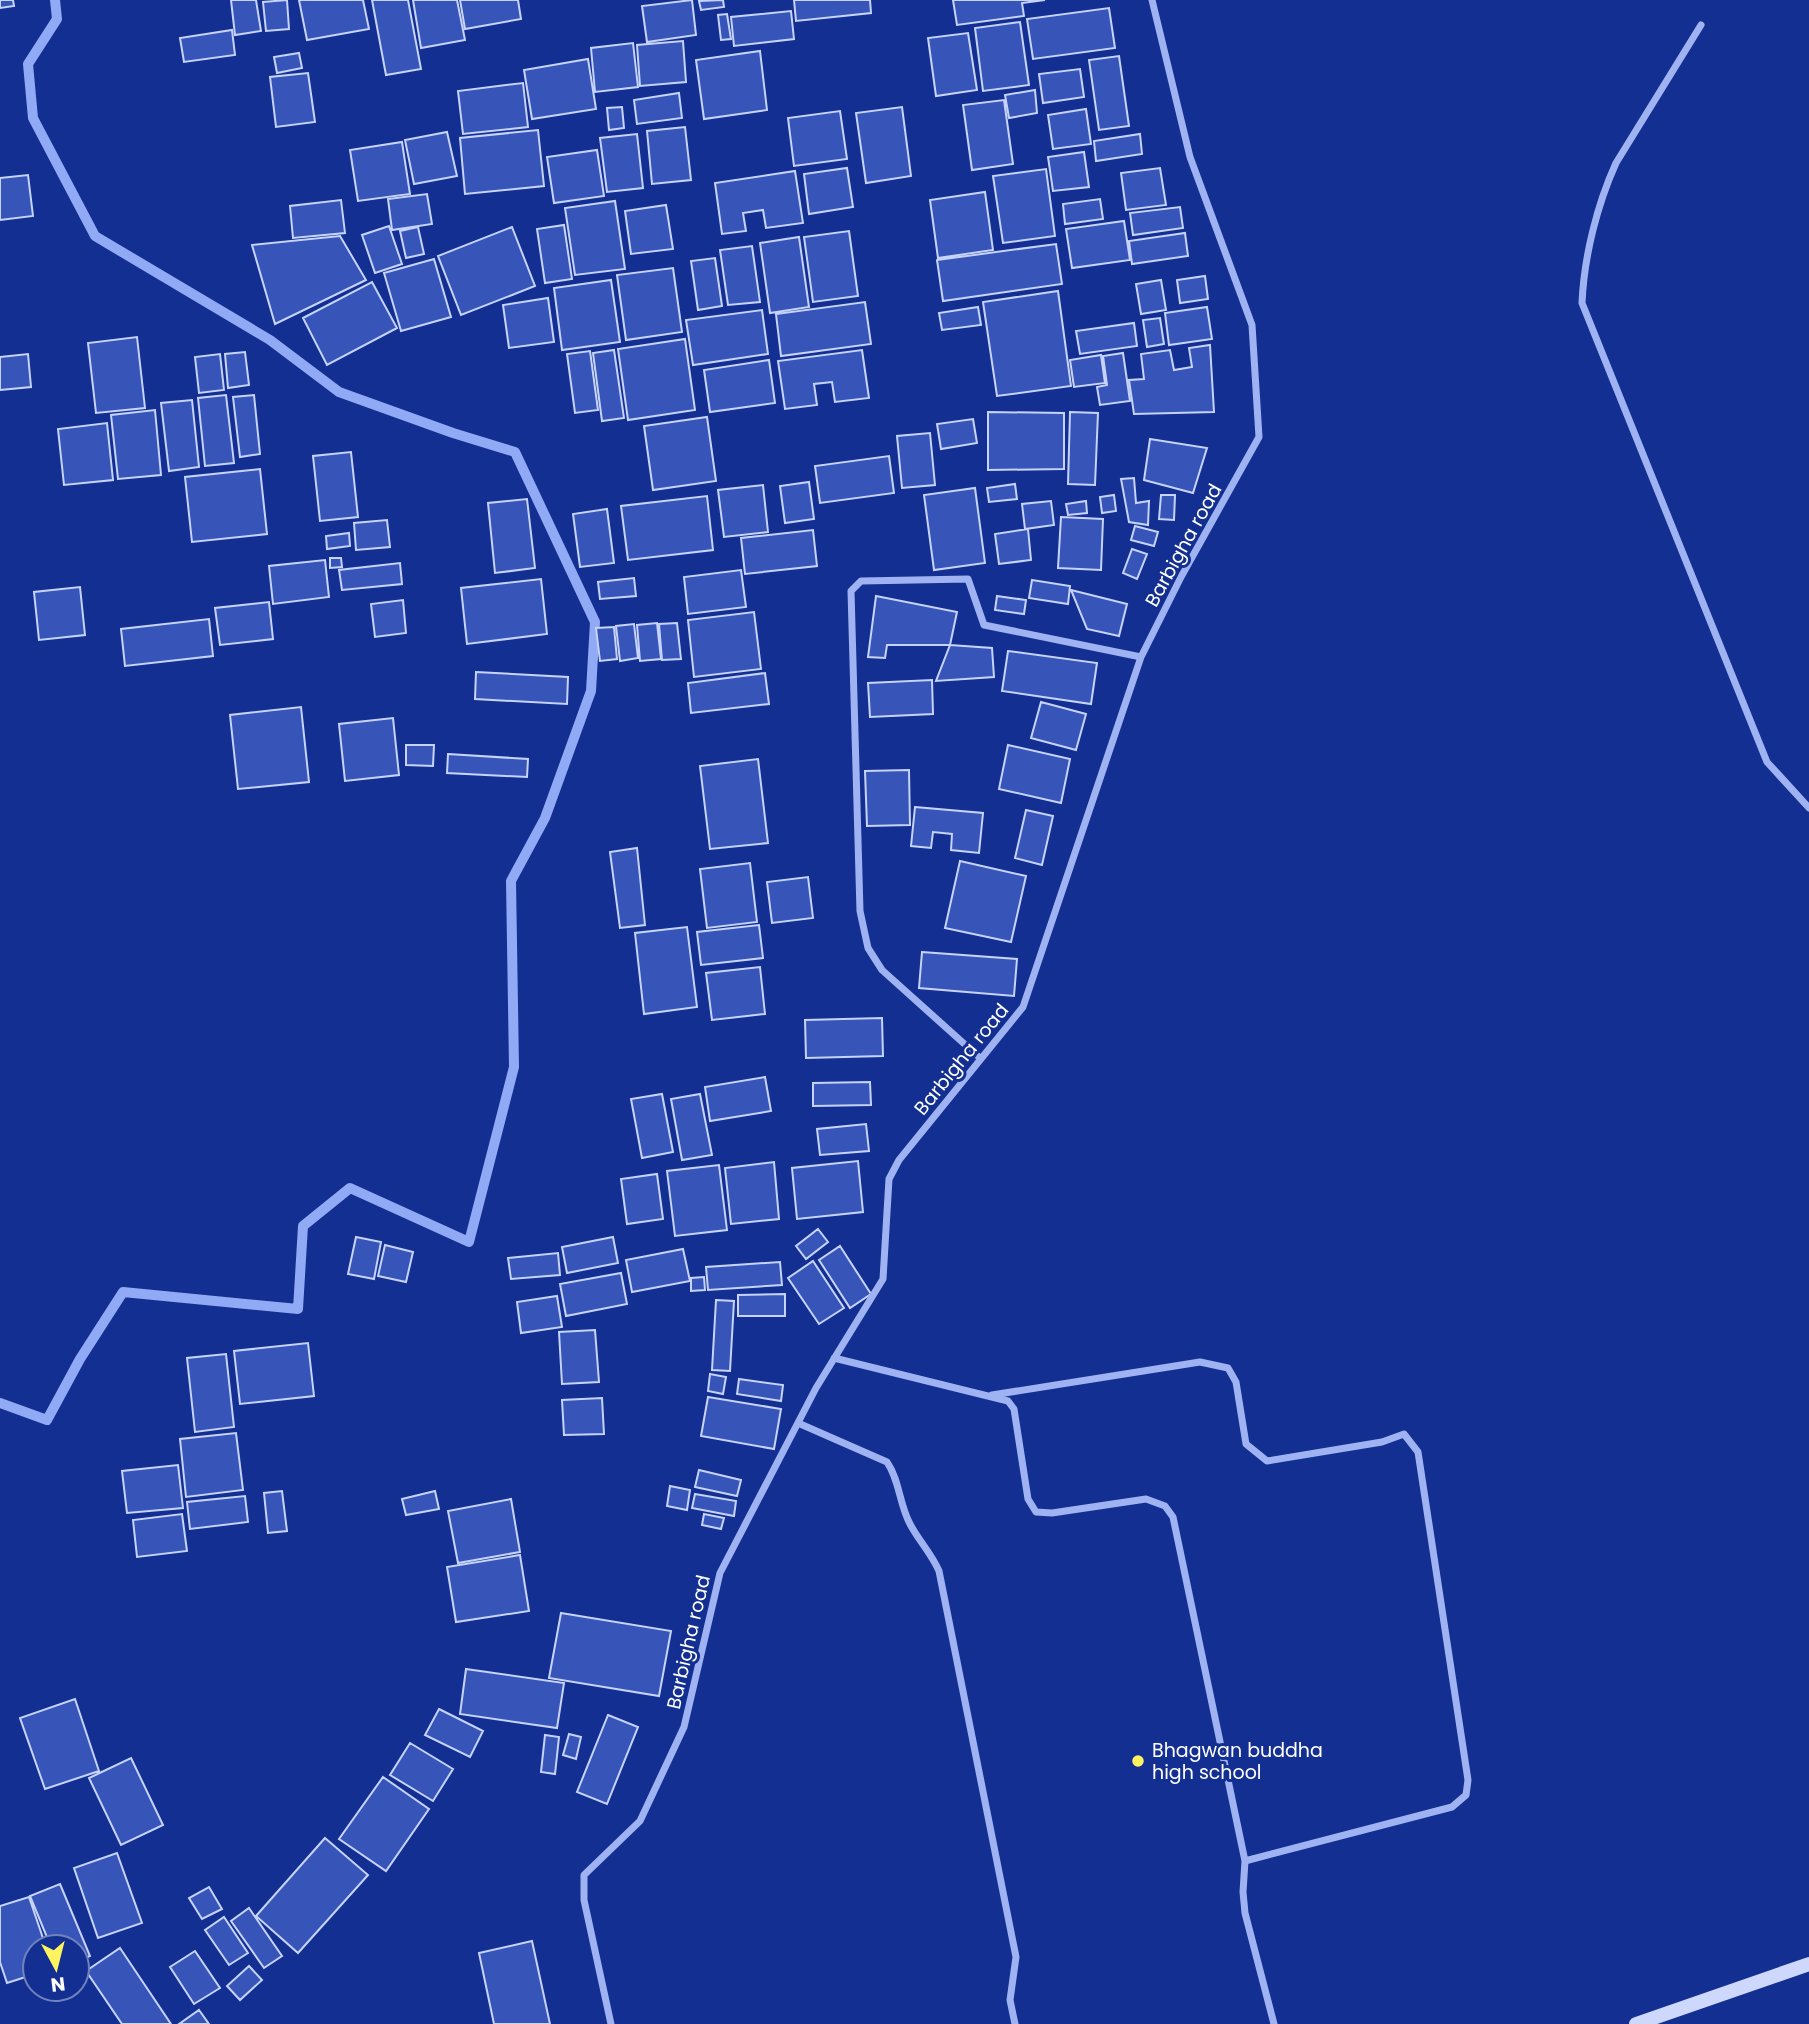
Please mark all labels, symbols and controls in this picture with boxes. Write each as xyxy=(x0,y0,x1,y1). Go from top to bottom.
street label: Barbigha road xyxy=(1138,479,1228,612)
street label: Barbigha road xyxy=(908,998,1015,1121)
street label: Barbigha road xyxy=(660,1572,717,1712)
place label: Bhagwan buddha high school xyxy=(1152,1737,1323,1786)
marker: Bhagwan buddha high school xyxy=(1130,1753,1146,1769)
north arrow xyxy=(21,1933,91,2003)
text: N xyxy=(49,1970,67,1999)

